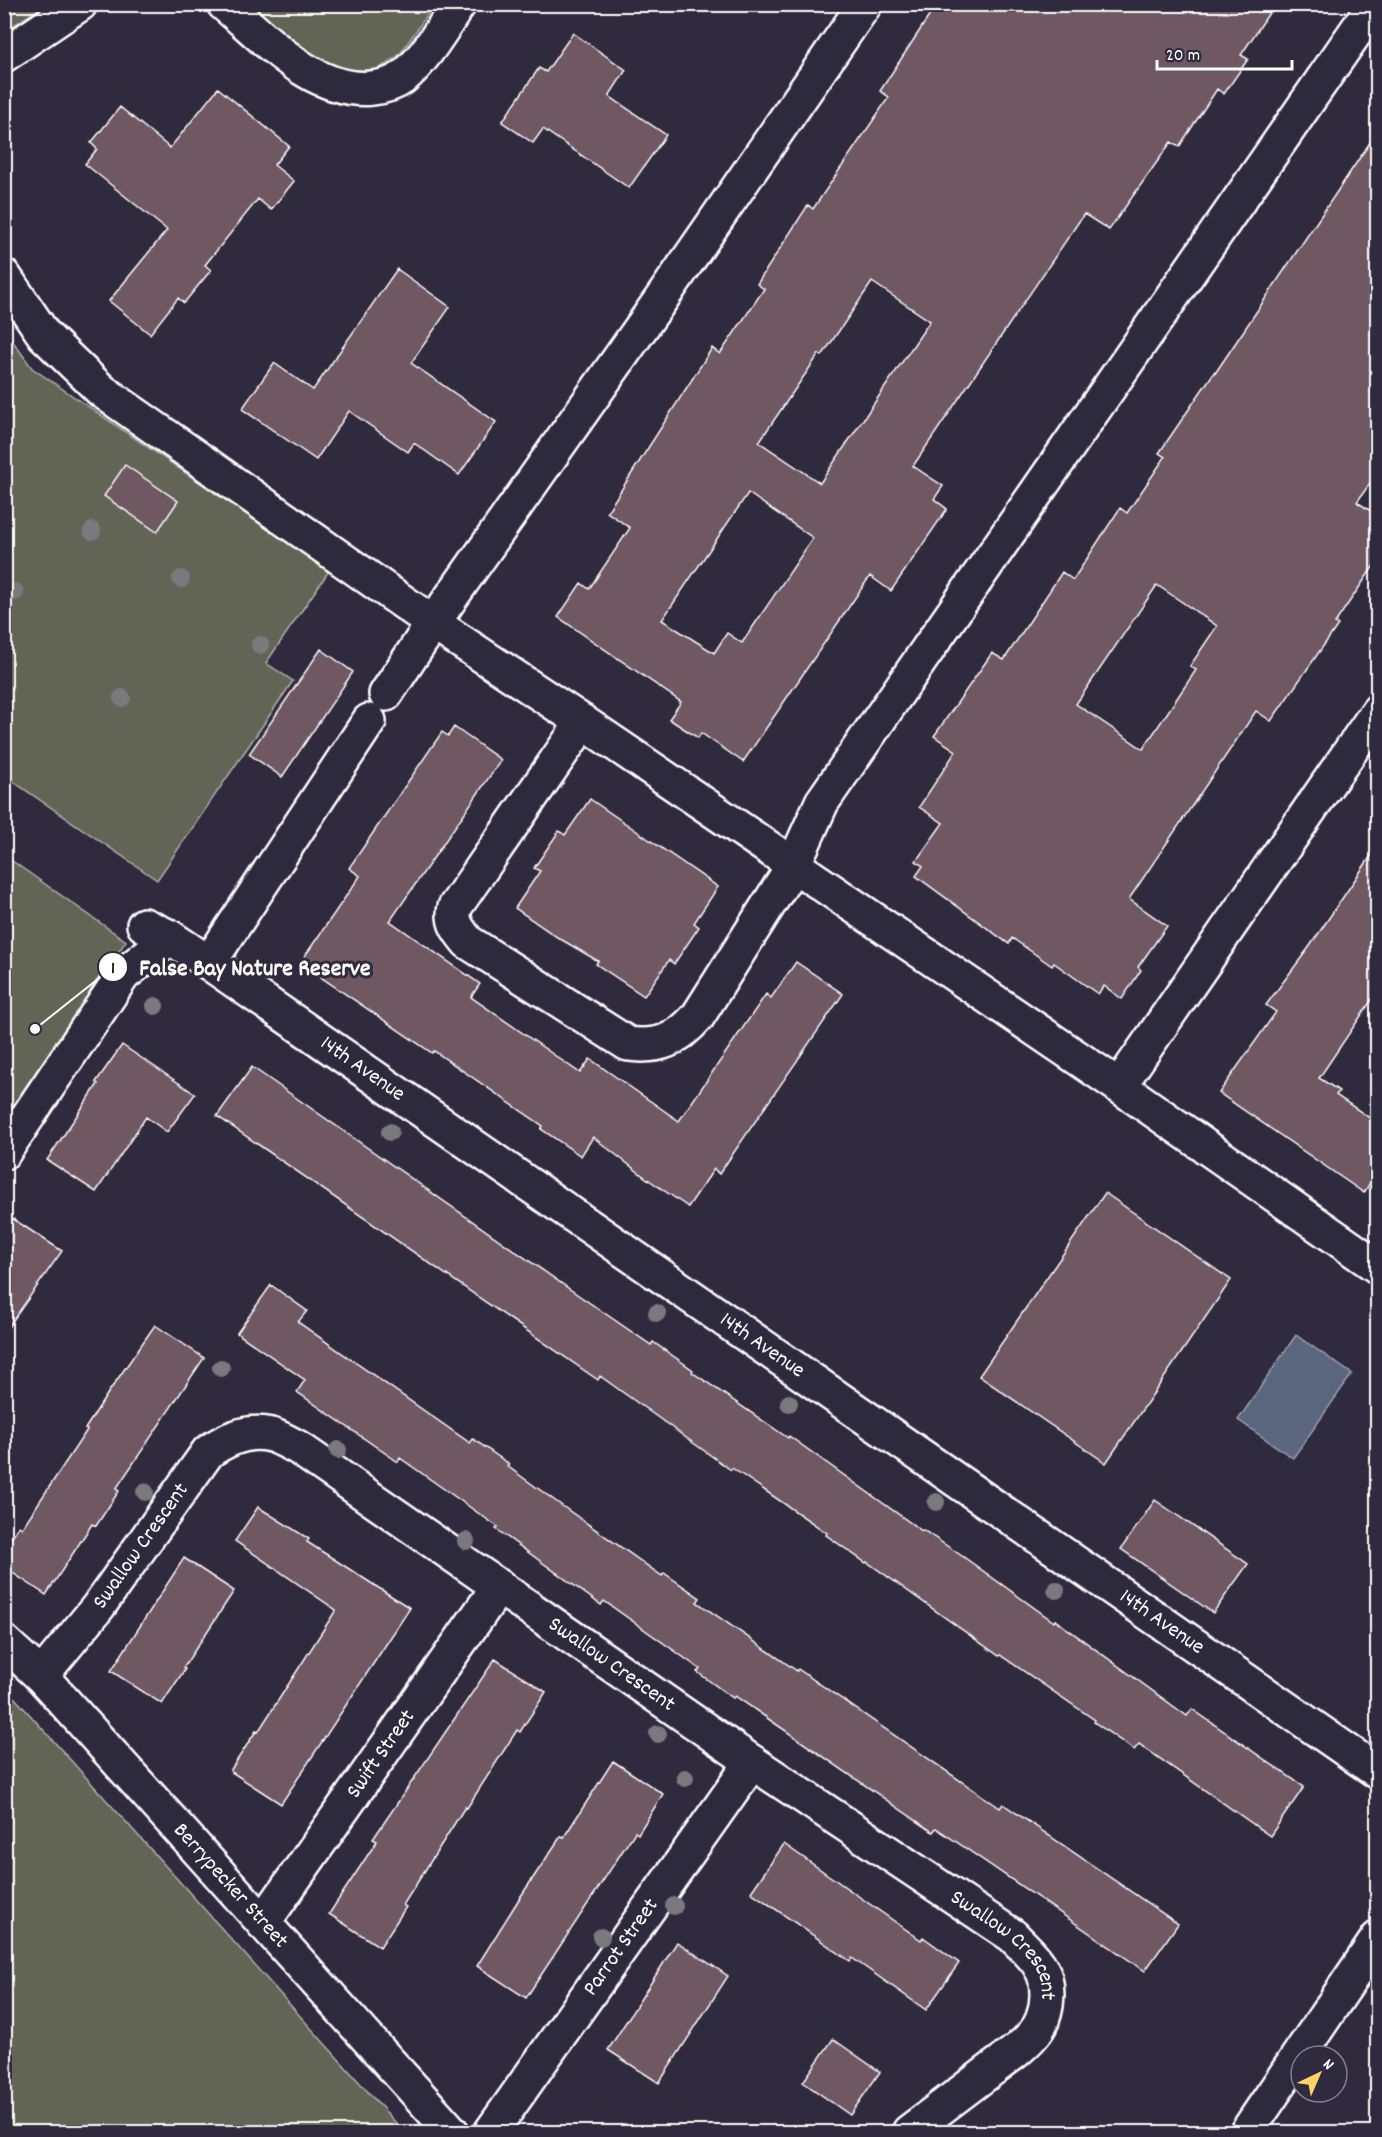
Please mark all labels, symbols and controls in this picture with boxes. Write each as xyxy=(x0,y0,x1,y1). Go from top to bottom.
scale bar xyxy=(1157,33,1292,71)
text: 20 m xyxy=(1166,44,1200,69)
callout: False Bay Nature Reserve xyxy=(98,946,383,988)
text: False Bay Nature Reserve xyxy=(139,953,371,987)
text: 1 xyxy=(111,957,115,982)
street label: 14th Avenue xyxy=(313,1029,411,1110)
street label: 14th Avenue xyxy=(713,1305,811,1386)
street label: Swallow Crescent xyxy=(85,1477,197,1616)
street label: 14th Avenue xyxy=(1113,1582,1211,1663)
street label: Swallow Crescent xyxy=(542,1610,681,1720)
street label: Swift Street xyxy=(339,1703,423,1805)
street label: Berrypecker Street xyxy=(165,1816,295,1956)
street label: Swallow Crescent xyxy=(944,1883,1063,2001)
street label: Parrot Street xyxy=(576,1892,667,2002)
north arrow xyxy=(1289,2044,1349,2104)
text: N xyxy=(1317,2054,1339,2076)

